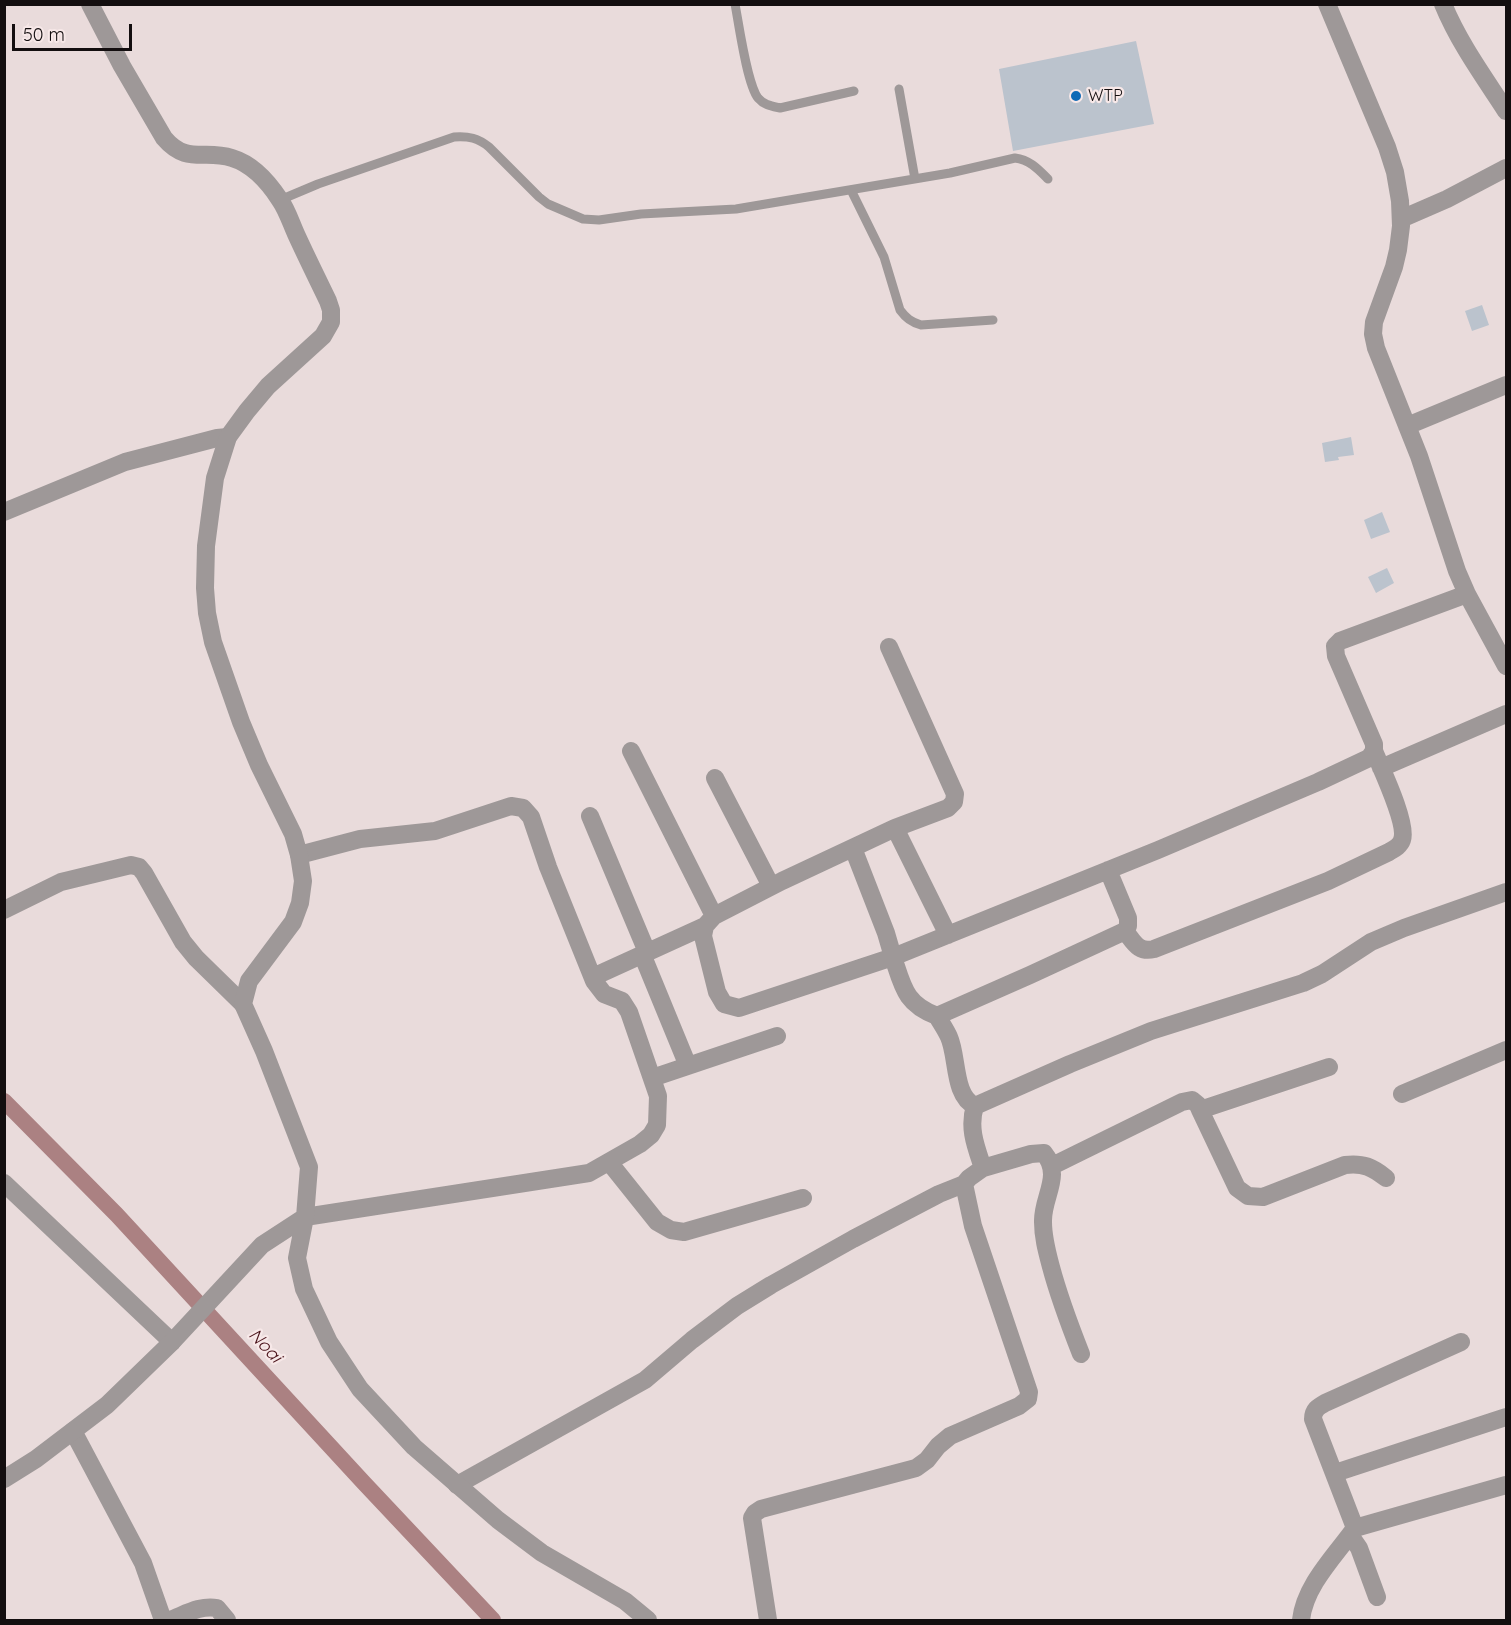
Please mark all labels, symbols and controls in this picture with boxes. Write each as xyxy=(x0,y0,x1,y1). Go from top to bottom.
scale bar xyxy=(15,12,135,50)
text: 50 m xyxy=(23,23,65,46)
place label: WTP xyxy=(1088,86,1123,106)
marker: WTP xyxy=(1069,89,1083,103)
water label: Noai xyxy=(244,1324,286,1368)

